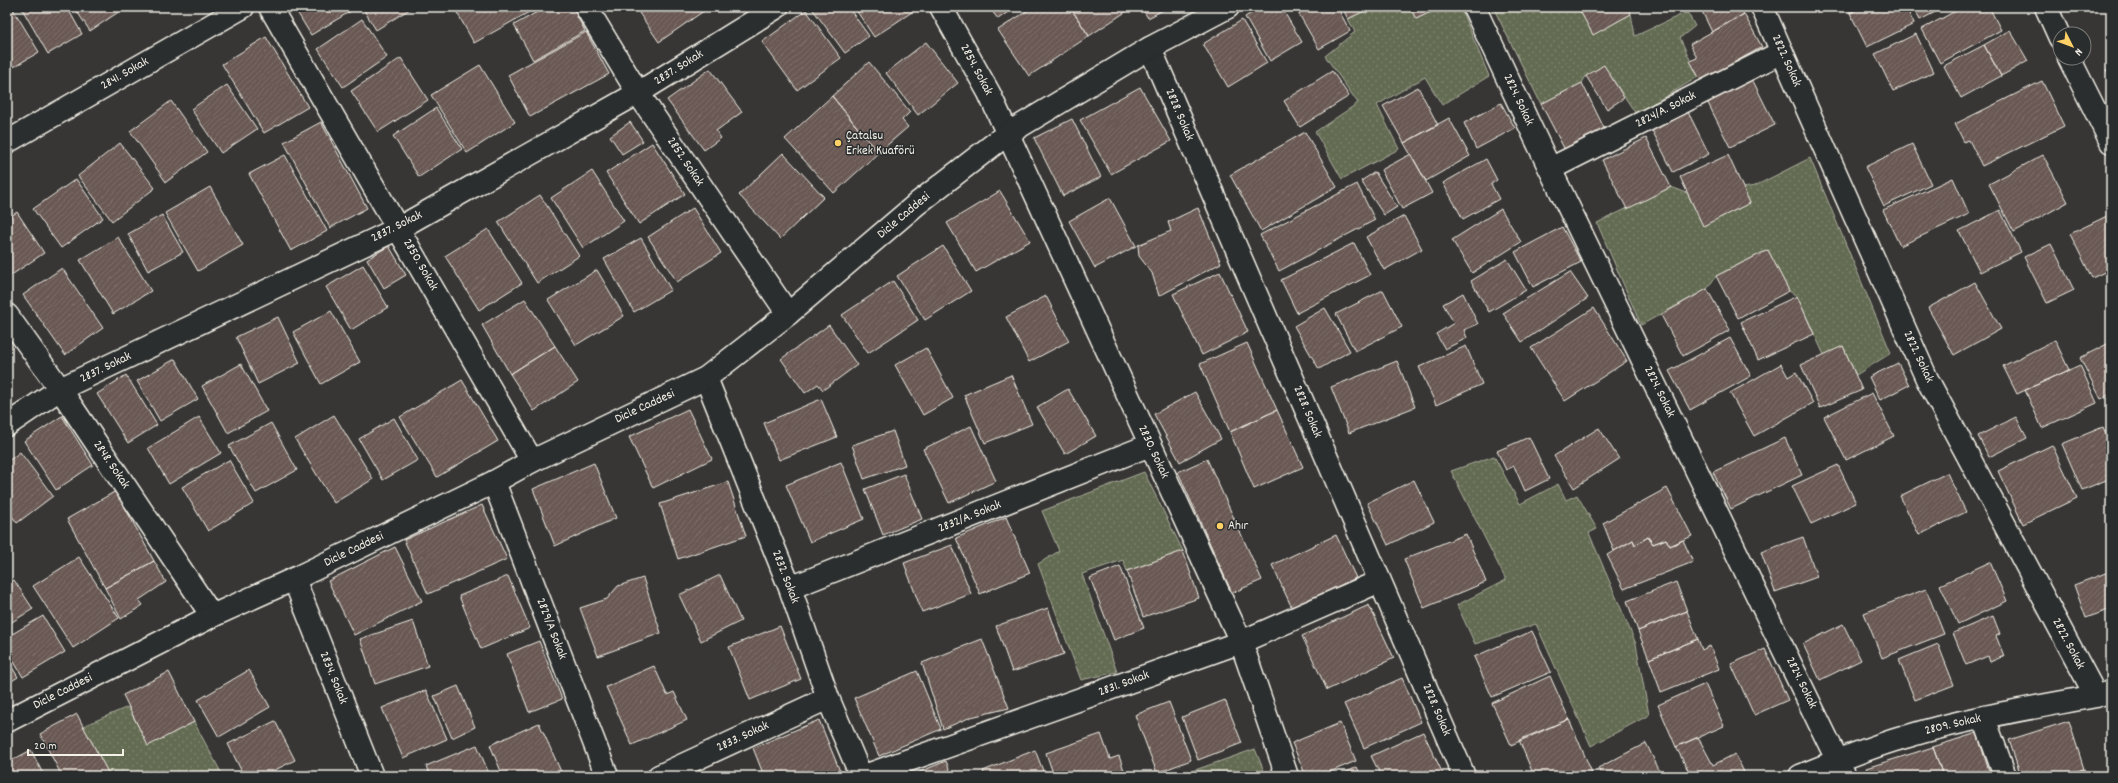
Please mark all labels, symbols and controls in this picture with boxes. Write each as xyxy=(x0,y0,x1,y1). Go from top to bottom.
north arrow xyxy=(2052,26,2092,66)
street label: 2822. Sokak xyxy=(1766,32,1806,90)
street label: 2854. Sokak xyxy=(955,41,997,99)
text: N xyxy=(2070,44,2086,59)
street label: 2837. Sokak xyxy=(651,45,707,91)
street label: 2841. Sokak xyxy=(97,53,153,95)
street label: 2824. Sokak xyxy=(1498,71,1538,129)
street label: 2828. Sokak xyxy=(1159,86,1199,144)
street label: 2824/A. Sokak xyxy=(1632,87,1700,133)
place label: Çatalsu Erkek Kuaförü xyxy=(846,127,915,161)
street label: 2852. Sokak xyxy=(661,133,709,191)
marker: Çatalsu Erkek Kuaförü xyxy=(833,138,843,148)
street label: Dicle Caddesi xyxy=(873,188,935,244)
street label: 2837. Sokak xyxy=(368,206,426,248)
street label: 2850. Sokak xyxy=(397,235,443,295)
street label: 2822. Sokak xyxy=(1898,328,1938,386)
street label: 2837. Sokak xyxy=(77,347,135,389)
street label: 2824. Sokak xyxy=(1638,363,1680,421)
street label: 2828. Sokak xyxy=(1287,383,1327,441)
street label: Dicle Caddesi xyxy=(612,385,679,429)
street label: 2830. Sokak xyxy=(1132,422,1174,482)
street label: 2848. Sokak xyxy=(88,437,134,493)
street label: 2832/A. Sokak xyxy=(936,496,1004,538)
place label: Ahır xyxy=(1228,517,1248,536)
marker: Ahır xyxy=(1215,521,1225,531)
street label: Dicle Caddesi xyxy=(321,527,388,573)
street label: 2832. Sokak xyxy=(766,548,804,606)
street label: 2829/A Sokak xyxy=(531,595,571,663)
street label: 2822. Sokak xyxy=(2047,615,2089,673)
street label: 2834. Sokak xyxy=(314,649,352,707)
street label: 2824. Sokak xyxy=(1780,654,1822,712)
street label: 2831. Sokak xyxy=(1096,666,1152,702)
street label: Dicle Caddesi xyxy=(30,669,97,715)
street label: 2828. Sokak xyxy=(1416,681,1456,739)
street label: 2809. Sokak xyxy=(1923,709,1983,741)
street label: 2833. Sokak xyxy=(714,717,772,757)
scale bar xyxy=(28,731,123,757)
text: 20 m xyxy=(34,738,57,755)

